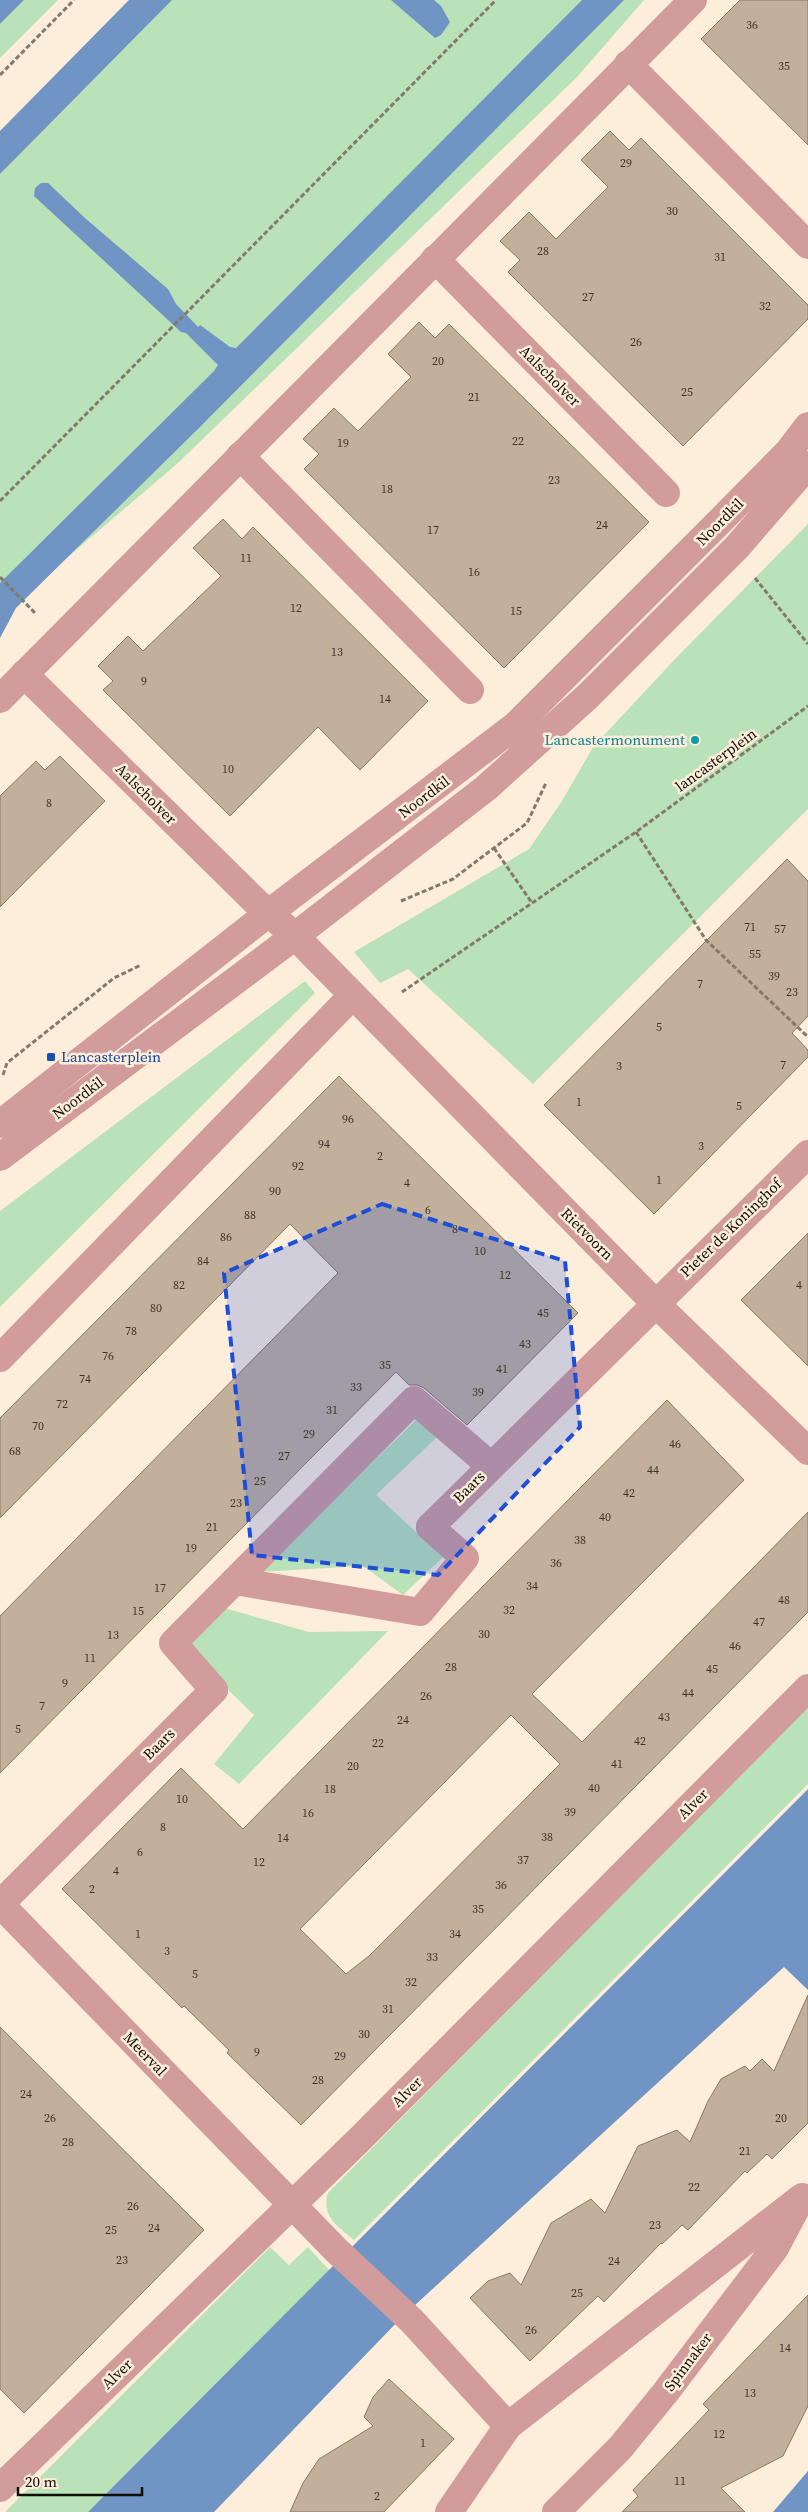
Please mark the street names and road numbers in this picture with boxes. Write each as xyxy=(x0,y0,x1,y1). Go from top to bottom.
street label: Aalscholver xyxy=(515,341,586,411)
street label: Noordkil xyxy=(691,493,748,550)
street label: lancasterplein xyxy=(671,723,761,796)
street label: Aalscholver xyxy=(111,759,182,829)
street label: Noordkil xyxy=(394,770,454,823)
street label: Noordkil xyxy=(48,1071,108,1124)
street label: Pieter de Koninghof xyxy=(675,1172,787,1282)
street label: Rietvoorn xyxy=(557,1203,618,1264)
street label: Baars xyxy=(448,1466,489,1507)
street label: Baars xyxy=(138,1723,179,1764)
street label: Alver xyxy=(673,1783,713,1824)
street label: Meerval xyxy=(119,2027,172,2081)
street label: Alver xyxy=(387,2071,427,2112)
street label: Spinnaker xyxy=(659,2328,717,2395)
street label: Alver xyxy=(97,2353,137,2394)

